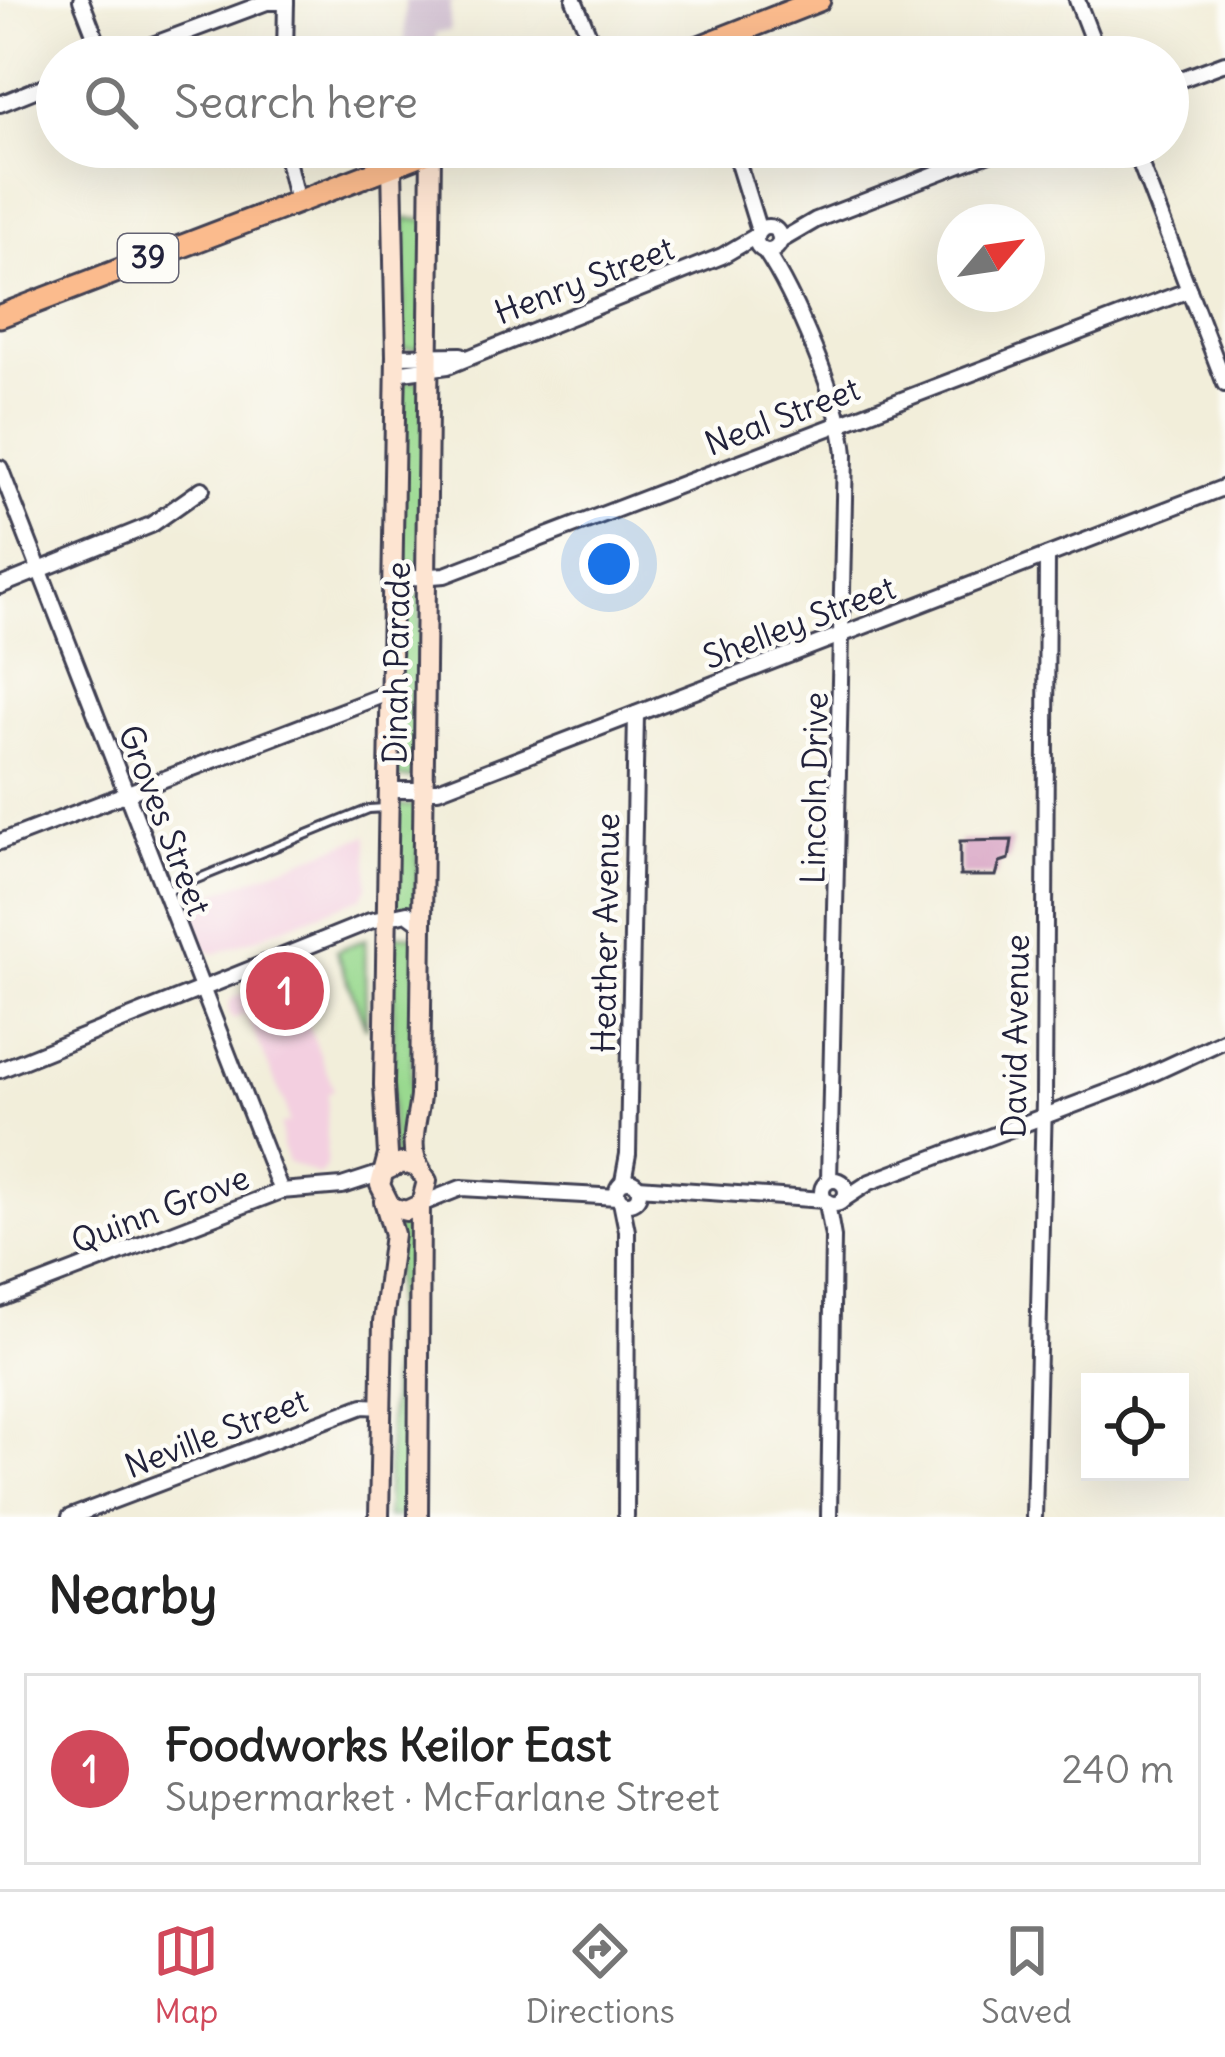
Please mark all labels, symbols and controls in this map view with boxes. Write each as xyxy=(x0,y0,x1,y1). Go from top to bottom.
search box xyxy=(36,36,1189,168)
icon: search xyxy=(78,69,144,135)
text: Search here xyxy=(174,74,418,130)
north arrow xyxy=(937,204,1045,312)
street label: Henry Street xyxy=(488,227,680,333)
road number: 39 xyxy=(118,234,178,282)
street label: Neal Street xyxy=(699,367,865,465)
your location xyxy=(579,534,639,594)
street label: Dinah Parade xyxy=(373,561,419,765)
street label: Shelley Street xyxy=(697,566,901,678)
street label: Lincoln Drive xyxy=(791,692,837,884)
street label: Groves Street xyxy=(110,719,220,921)
street label: Heather Avenue xyxy=(582,813,628,1053)
street label: David Avenue xyxy=(992,934,1038,1138)
pin: 1 xyxy=(246,946,324,1036)
street label: Quinn Grove xyxy=(65,1156,255,1262)
map controls xyxy=(1081,1373,1189,1481)
button: locate xyxy=(1081,1373,1189,1481)
street label: Neville Street xyxy=(119,1379,313,1487)
text: Nearby xyxy=(48,1563,217,1627)
text: Foodworks Keilor East xyxy=(165,1717,611,1773)
text: 1 xyxy=(82,1745,98,1794)
text: 240 m xyxy=(1062,1745,1174,1794)
text: Supermarket · McFarlane Street xyxy=(165,1773,720,1822)
tab: Map xyxy=(153,1918,219,2032)
tab: Directions xyxy=(526,1918,675,2032)
tab: Saved xyxy=(981,1918,1072,2032)

